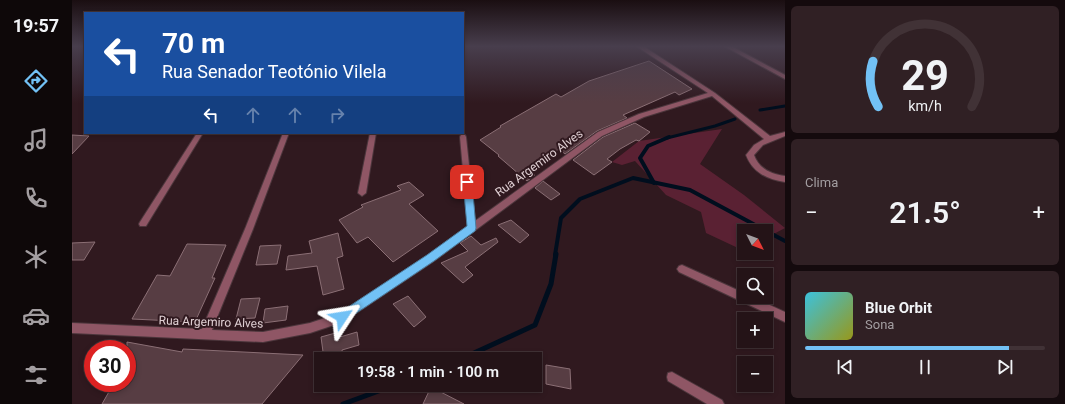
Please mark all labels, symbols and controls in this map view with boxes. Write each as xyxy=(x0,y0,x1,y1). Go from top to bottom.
text: 19:57 xyxy=(13,15,59,36)
text: 70 m xyxy=(162,27,225,60)
icon: left xyxy=(96,28,148,80)
text: 29 xyxy=(901,51,949,100)
text: Rua Senador Teotónio Vilela xyxy=(162,61,387,82)
icon: directions xyxy=(22,67,50,95)
text: km/h xyxy=(908,98,942,114)
icon: left xyxy=(200,104,222,126)
icon: ahead xyxy=(242,104,264,126)
icon: ahead xyxy=(284,104,306,126)
icon: right xyxy=(326,104,348,126)
icon: music xyxy=(22,126,50,154)
street label: Rua Argemiro Alves xyxy=(493,127,585,199)
pin xyxy=(450,165,484,199)
icon: arrive xyxy=(456,171,478,193)
text: Clima xyxy=(805,175,838,190)
icon: phone xyxy=(22,184,50,212)
text: 21.5° xyxy=(889,195,961,230)
text: − xyxy=(805,200,818,225)
text: + xyxy=(1033,200,1045,225)
north arrow xyxy=(737,224,773,260)
map controls xyxy=(737,224,773,392)
icon: climate xyxy=(22,243,50,271)
button: search xyxy=(737,268,773,304)
position arrow xyxy=(321,296,363,338)
text: Blue Orbit xyxy=(865,299,932,317)
icon: car xyxy=(22,302,50,330)
button: + xyxy=(737,312,773,348)
street label: Rua Argemiro Alves xyxy=(158,313,264,331)
text: Sona xyxy=(865,317,894,332)
speed limit sign: 30 xyxy=(84,340,136,392)
button: − xyxy=(737,356,773,392)
icon: previous xyxy=(834,356,856,378)
icon: pause xyxy=(914,356,936,378)
icon: next xyxy=(994,356,1016,378)
icon: filters xyxy=(22,361,50,389)
text: 19:58 · 1 min · 100 m xyxy=(357,363,499,381)

